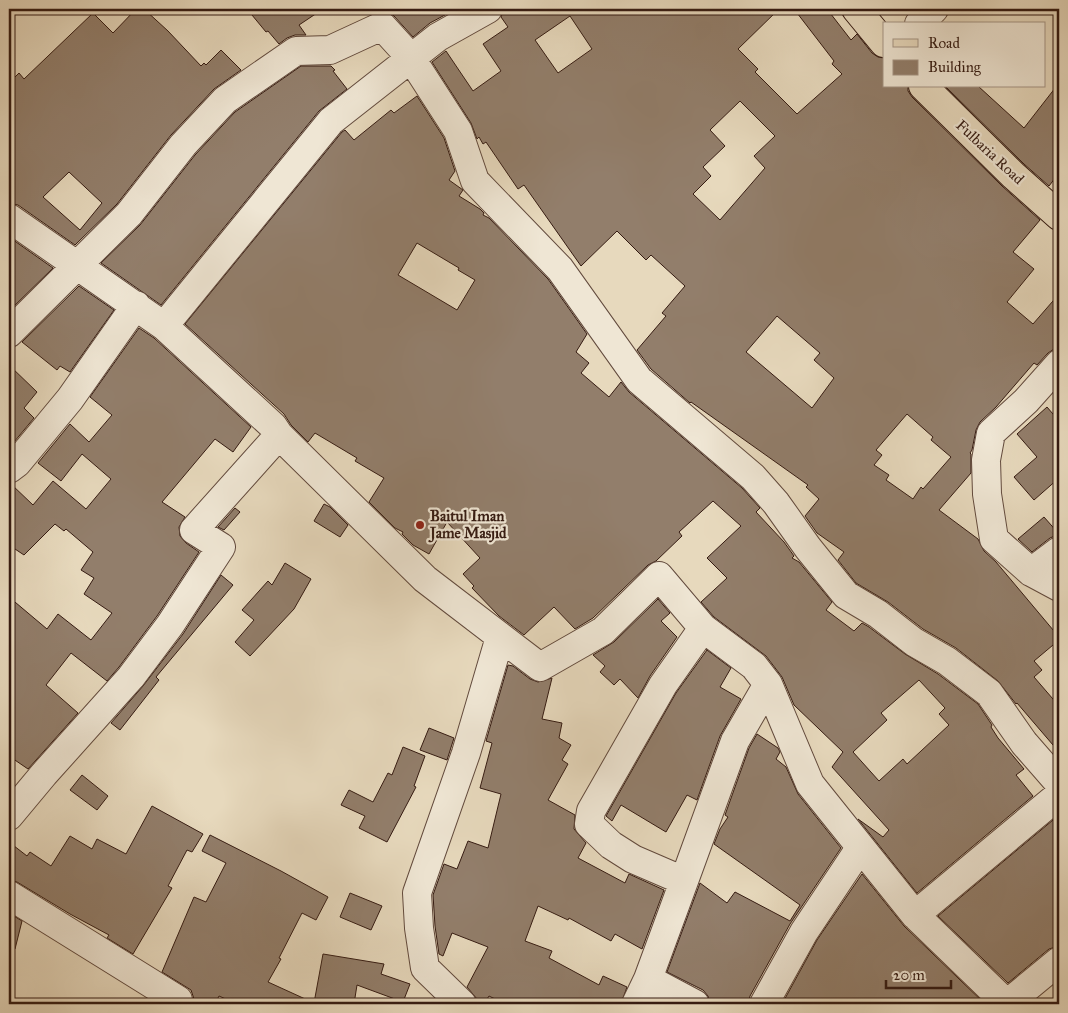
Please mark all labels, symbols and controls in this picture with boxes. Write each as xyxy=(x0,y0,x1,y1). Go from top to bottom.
legend xyxy=(883,22,1046,88)
text: Road xyxy=(928,34,960,52)
text: Building xyxy=(928,58,982,76)
street label: Fulbaria Road xyxy=(952,116,1028,188)
place label: Baitul Iman Jame Masjid xyxy=(428,507,507,543)
marker: Baitul Iman Jame Masjid xyxy=(414,519,426,531)
scale bar xyxy=(886,958,950,990)
text: 20 m xyxy=(893,966,925,984)

